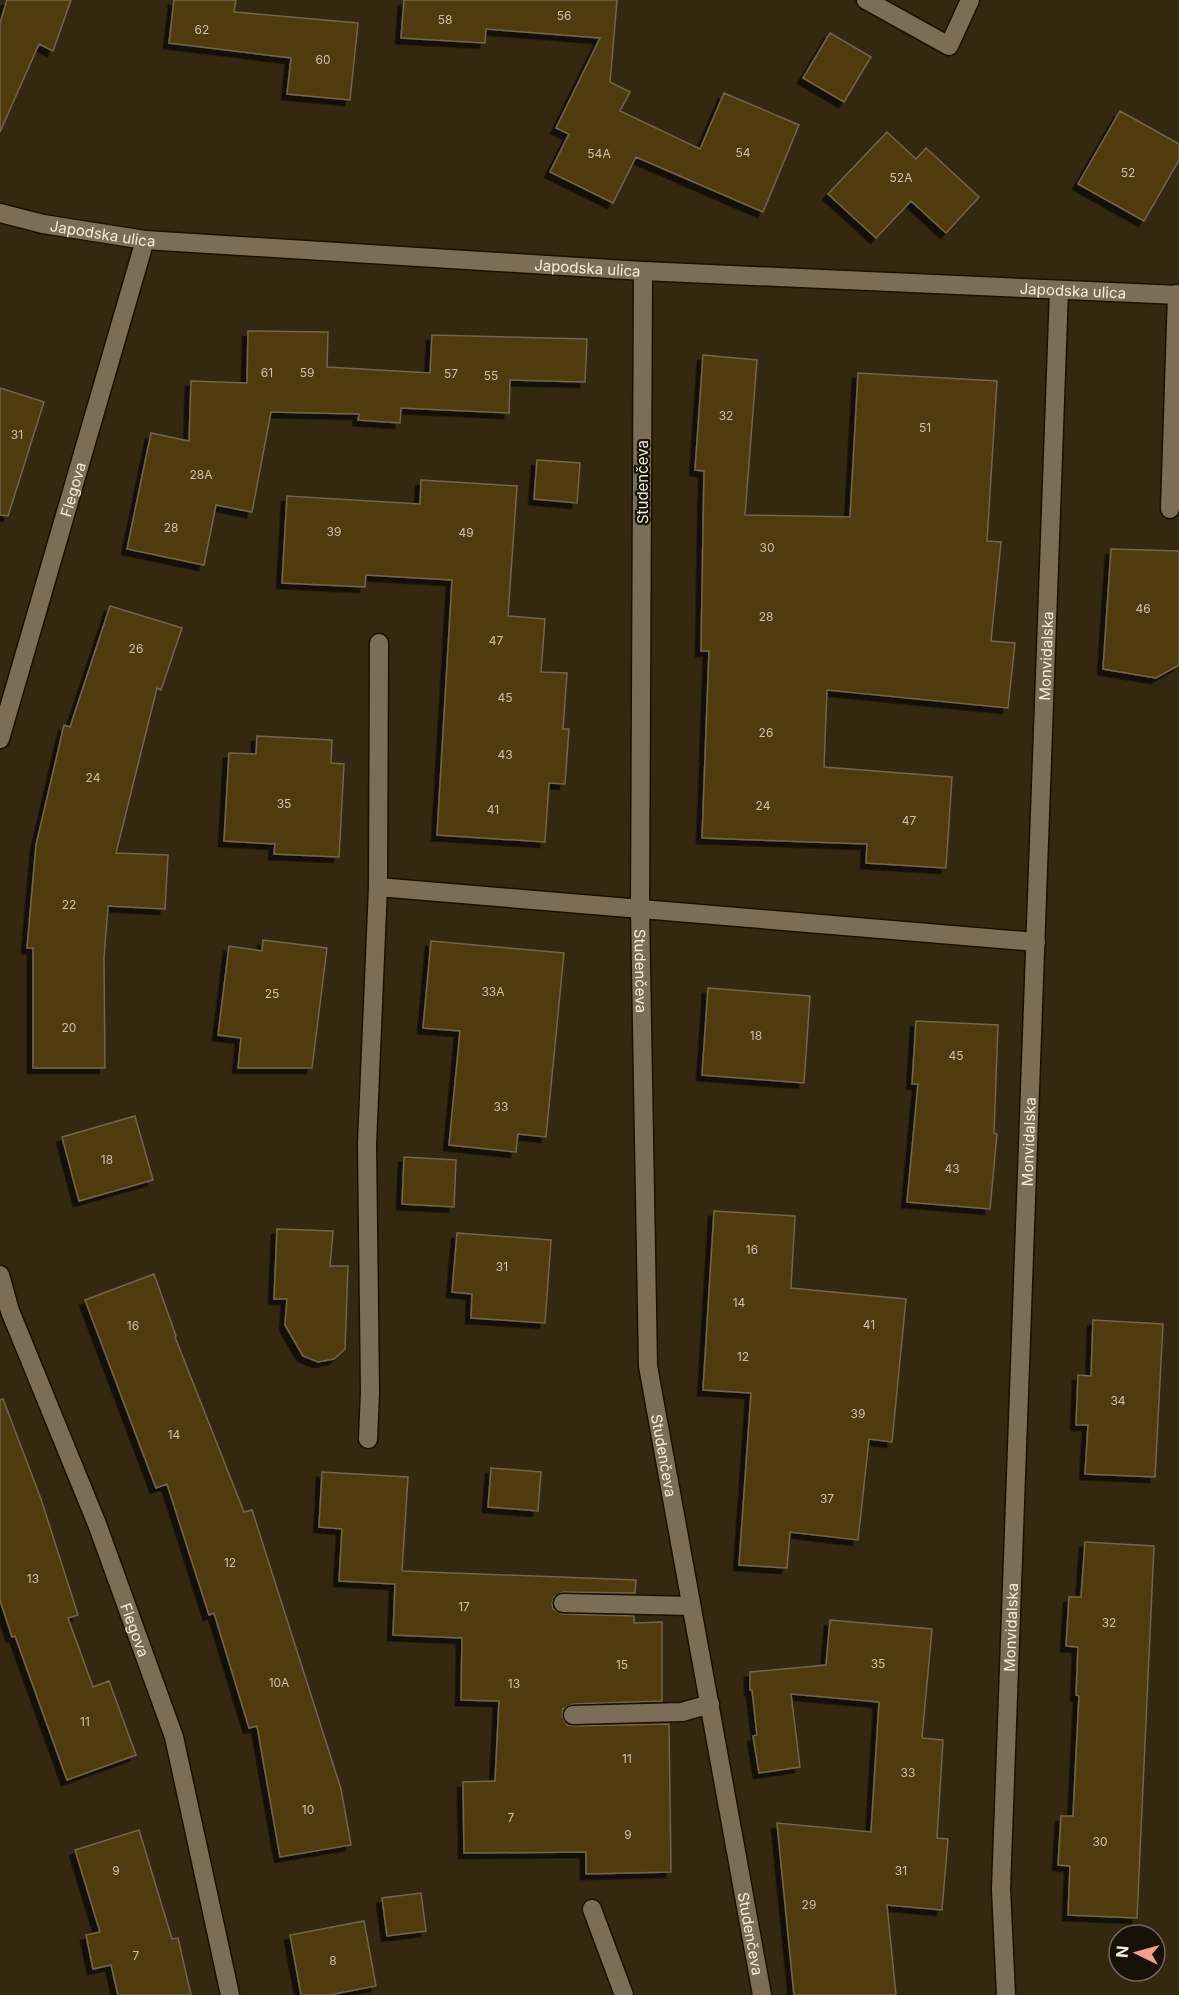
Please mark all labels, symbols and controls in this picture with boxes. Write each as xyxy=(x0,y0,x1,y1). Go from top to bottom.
house number: 56 xyxy=(557,8,571,23)
house number: 58 xyxy=(438,12,452,27)
house number: 62 xyxy=(195,22,209,37)
house number: 60 xyxy=(315,52,331,67)
house number: 54 xyxy=(735,145,751,160)
house number: 54A xyxy=(587,146,611,161)
house number: 52 xyxy=(1121,165,1135,180)
house number: 52A xyxy=(890,170,912,185)
street label: Japodska ulica xyxy=(49,216,156,250)
street label: Japodska ulica xyxy=(534,255,641,280)
street label: Japodska ulica xyxy=(1019,278,1127,302)
house number: 61 xyxy=(261,365,273,380)
house number: 59 xyxy=(300,365,314,380)
house number: 57 xyxy=(444,366,458,381)
house number: 55 xyxy=(484,368,498,383)
house number: 32 xyxy=(719,408,733,423)
house number: 51 xyxy=(919,420,931,435)
house number: 31 xyxy=(11,427,23,442)
street label: Studenčeva xyxy=(633,440,652,524)
street label: Flegova xyxy=(56,460,89,519)
house number: 28A xyxy=(189,467,213,482)
house number: 28 xyxy=(164,520,178,535)
house number: 39 xyxy=(327,524,341,539)
house number: 49 xyxy=(458,525,474,540)
house number: 30 xyxy=(760,540,774,555)
house number: 46 xyxy=(1135,601,1151,616)
house number: 28 xyxy=(759,609,773,624)
street label: Monvidalska xyxy=(1035,611,1057,701)
house number: 47 xyxy=(489,633,503,648)
house number: 26 xyxy=(129,641,143,656)
house number: 45 xyxy=(497,690,513,705)
house number: 26 xyxy=(759,725,773,740)
house number: 43 xyxy=(497,747,513,762)
house number: 24 xyxy=(86,770,101,785)
house number: 35 xyxy=(277,796,291,811)
house number: 24 xyxy=(756,798,771,813)
house number: 41 xyxy=(487,802,499,817)
house number: 47 xyxy=(902,813,916,828)
house number: 22 xyxy=(62,897,76,912)
street label: Studenčeva xyxy=(631,929,651,1013)
house number: 33A xyxy=(481,984,505,999)
house number: 25 xyxy=(265,986,279,1001)
house number: 20 xyxy=(62,1020,76,1035)
house number: 18 xyxy=(750,1028,762,1043)
house number: 45 xyxy=(948,1048,964,1063)
street label: Monvidalska xyxy=(1017,1097,1039,1187)
house number: 33 xyxy=(494,1099,508,1114)
house number: 18 xyxy=(101,1152,113,1167)
house number: 43 xyxy=(944,1161,960,1176)
house number: 16 xyxy=(746,1242,758,1257)
house number: 31 xyxy=(496,1259,508,1274)
house number: 14 xyxy=(733,1295,746,1310)
house number: 41 xyxy=(863,1317,875,1332)
house number: 16 xyxy=(127,1318,139,1333)
house number: 12 xyxy=(737,1349,749,1364)
house number: 34 xyxy=(1110,1393,1126,1408)
house number: 39 xyxy=(851,1406,865,1421)
street label: Studenčeva xyxy=(647,1412,681,1499)
house number: 14 xyxy=(168,1427,181,1442)
house number: 37 xyxy=(820,1491,834,1506)
house number: 12 xyxy=(224,1555,236,1570)
house number: 13 xyxy=(27,1571,39,1586)
street label: Monvidalska xyxy=(999,1582,1022,1672)
house number: 17 xyxy=(458,1599,470,1614)
street label: Flegova xyxy=(117,1600,154,1659)
house number: 32 xyxy=(1102,1615,1116,1630)
house number: 35 xyxy=(871,1656,885,1671)
house number: 15 xyxy=(616,1657,628,1672)
house number: 10A xyxy=(269,1675,289,1690)
house number: 13 xyxy=(508,1676,520,1691)
house number: 11 xyxy=(80,1714,90,1729)
house number: 11 xyxy=(622,1751,632,1766)
house number: 33 xyxy=(901,1765,915,1780)
house number: 10 xyxy=(302,1802,314,1817)
house number: 7 xyxy=(508,1810,515,1825)
house number: 9 xyxy=(624,1827,632,1842)
house number: 30 xyxy=(1093,1834,1107,1849)
house number: 9 xyxy=(112,1863,120,1878)
house number: 31 xyxy=(895,1863,907,1878)
street label: Studenčeva xyxy=(734,1891,768,1977)
house number: 29 xyxy=(802,1897,816,1912)
north arrow xyxy=(1107,1923,1167,1983)
text: N xyxy=(1112,1945,1133,1959)
house number: 7 xyxy=(133,1948,140,1963)
house number: 8 xyxy=(329,1953,337,1968)

